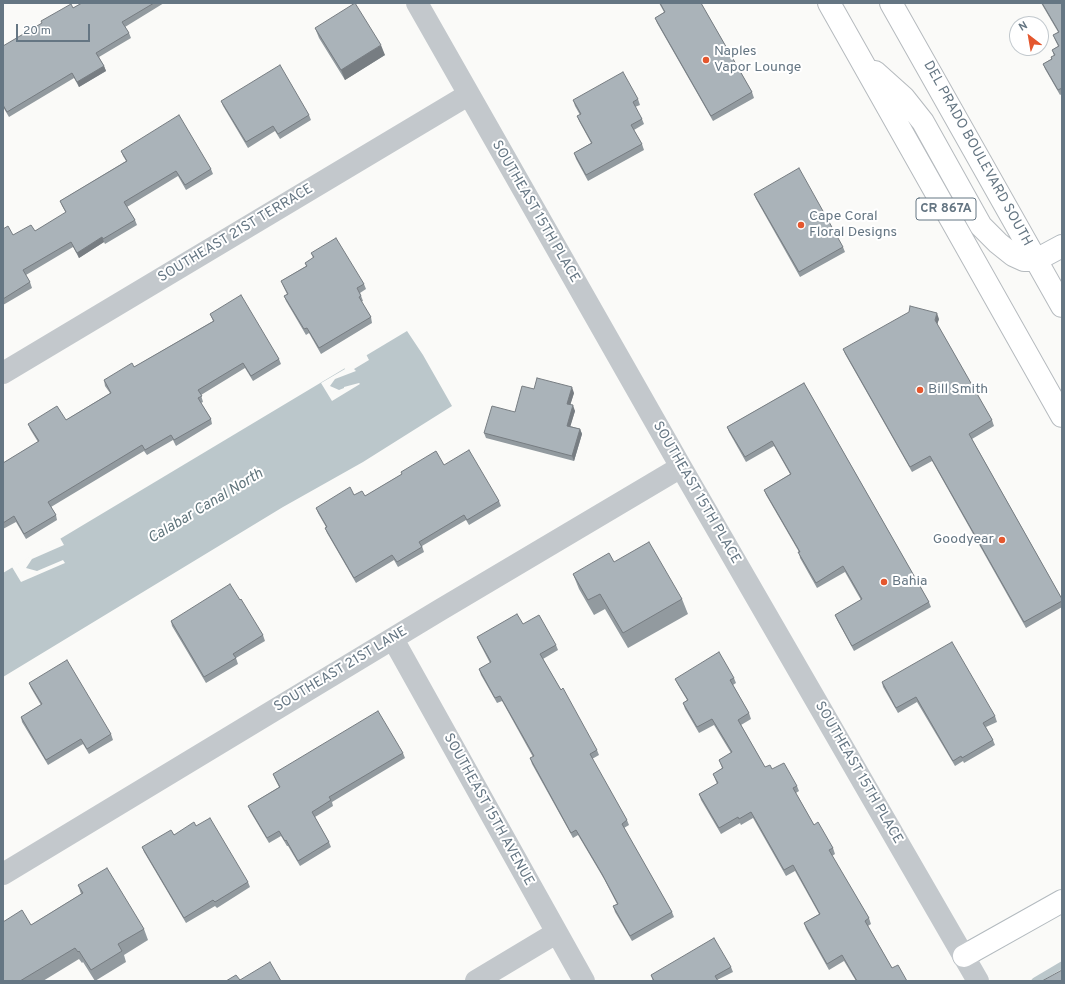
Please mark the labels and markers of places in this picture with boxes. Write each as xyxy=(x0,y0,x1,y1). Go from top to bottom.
place label: Naples Vapor Lounge xyxy=(714,44,801,76)
marker: Naples Vapor Lounge xyxy=(701,55,711,65)
place label: Cape Coral Floral Designs xyxy=(809,209,897,242)
marker: Cape Coral Floral Designs xyxy=(796,220,806,230)
place label: Bill Smith xyxy=(928,382,988,398)
marker: Bill Smith xyxy=(915,385,925,395)
place label: Goodyear xyxy=(933,532,994,548)
marker: Goodyear xyxy=(997,535,1007,545)
place label: Bahia xyxy=(892,574,927,590)
marker: Bahia xyxy=(879,577,889,587)

